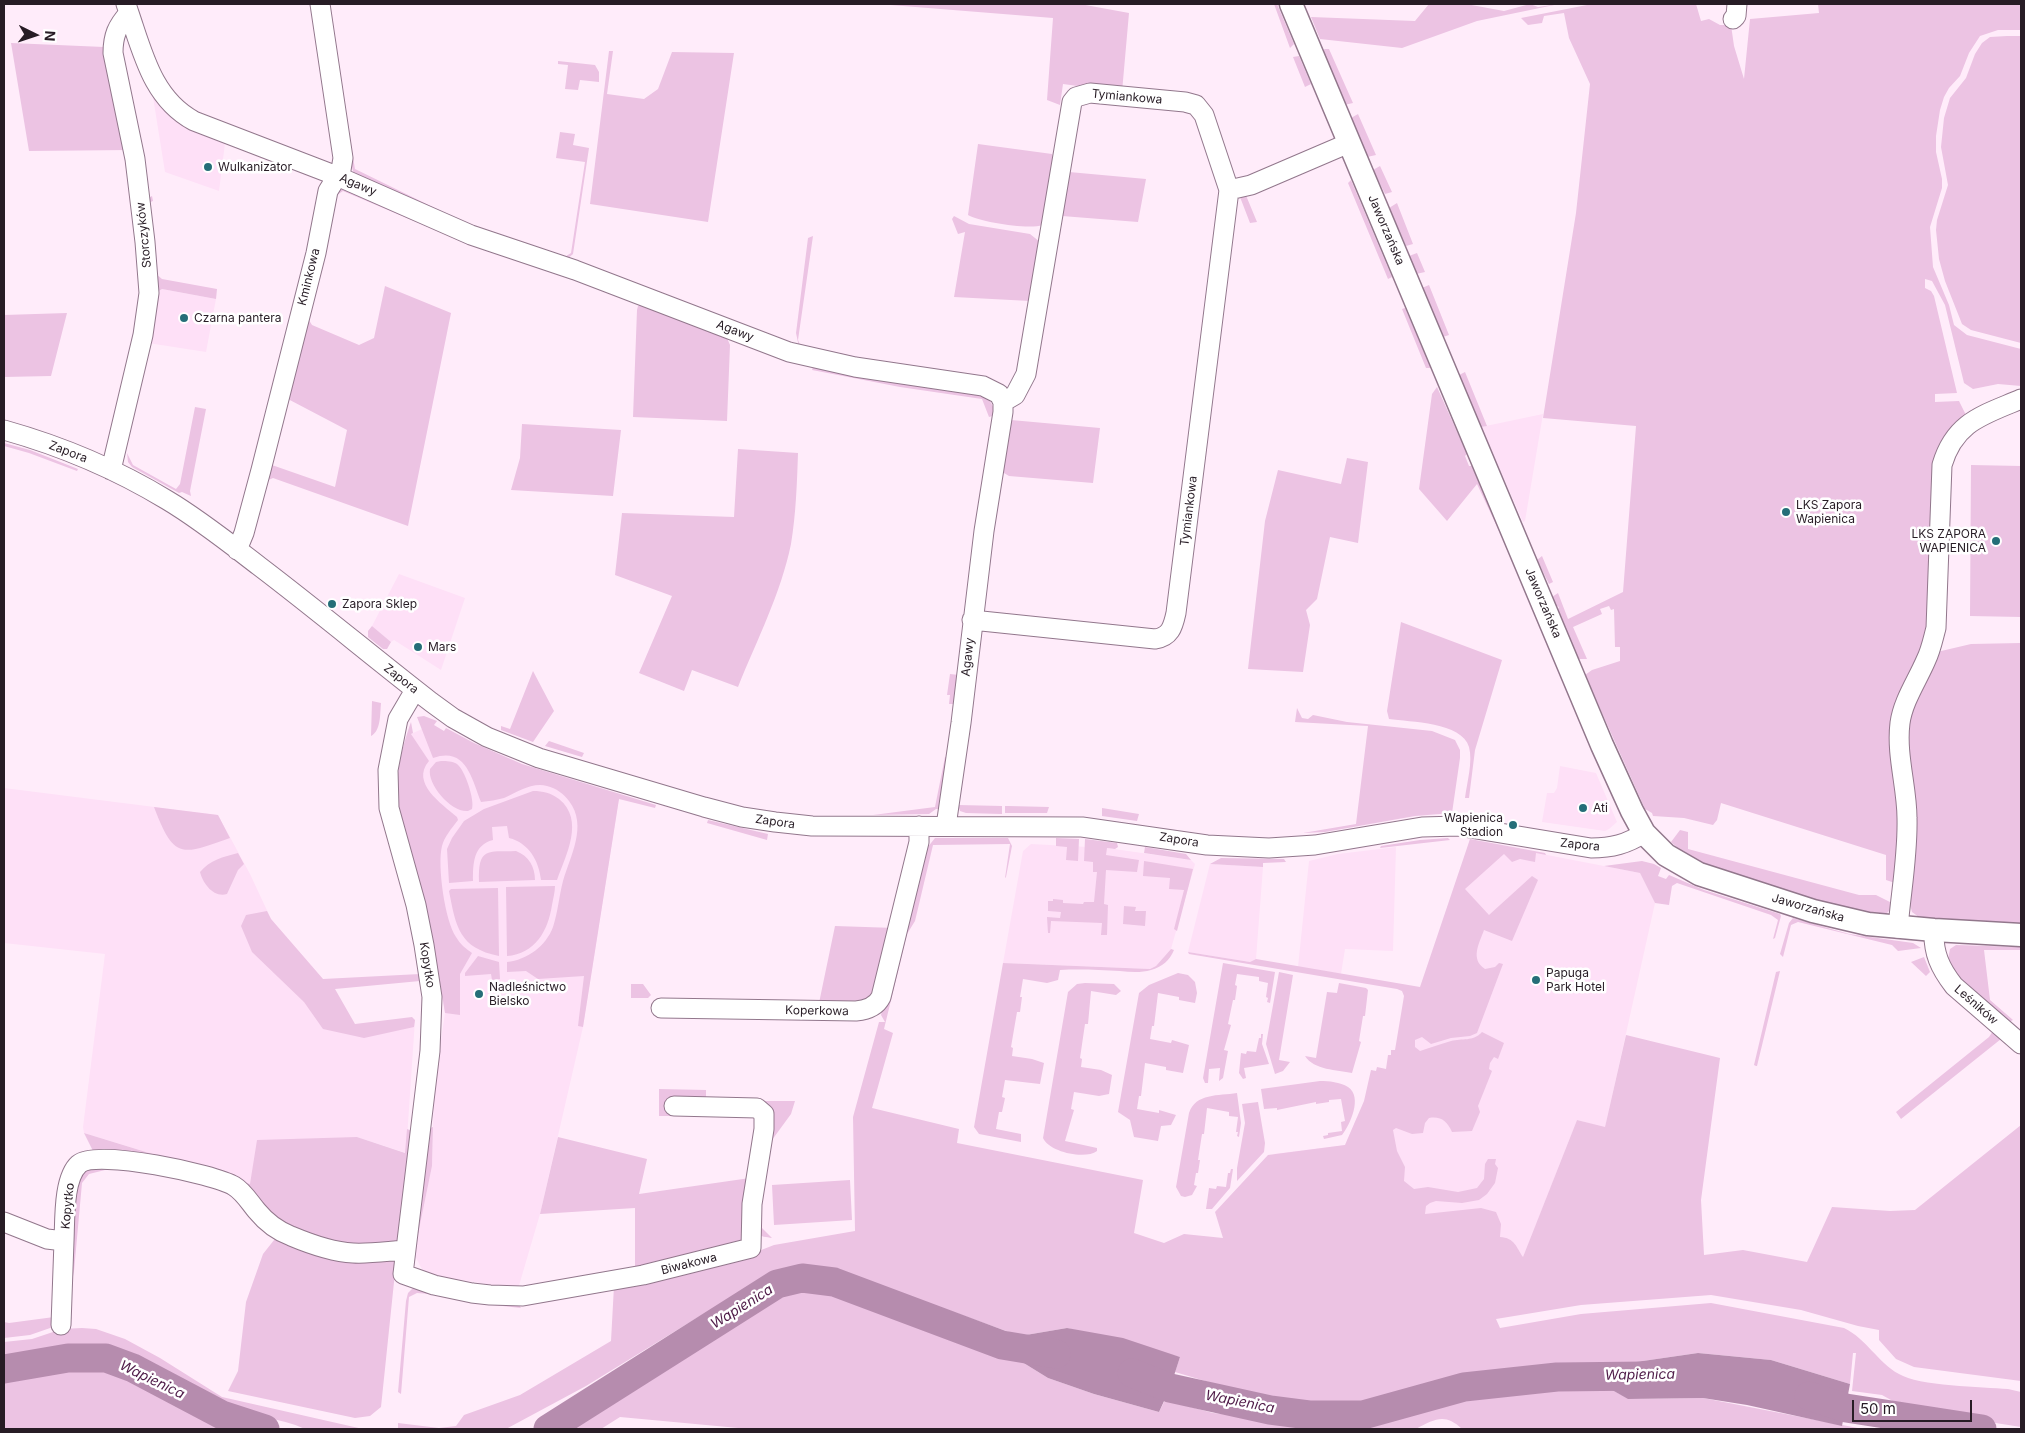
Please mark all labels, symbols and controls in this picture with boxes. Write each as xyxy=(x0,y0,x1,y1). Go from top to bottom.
north arrow xyxy=(10,10,60,60)
text: N xyxy=(42,30,59,42)
street label: Tymiankowa xyxy=(1091,87,1163,107)
place label: Wulkanizator xyxy=(218,160,292,174)
marker: Wulkanizator xyxy=(202,161,214,173)
street label: Agawy xyxy=(337,171,379,199)
street label: Jaworzańska xyxy=(1365,193,1407,267)
street label: Storczyków xyxy=(133,201,155,269)
street label: Kminkowa xyxy=(295,247,323,307)
place label: Czarna pantera xyxy=(194,311,281,325)
marker: Czarna pantera xyxy=(178,312,190,324)
street label: Agawy xyxy=(714,317,756,345)
street label: Zapora xyxy=(47,438,89,466)
street label: Tymiankowa xyxy=(1178,475,1200,547)
place label: LKS Zapora Wapienica xyxy=(1796,498,1862,526)
marker: LKS Zapora Wapienica xyxy=(1780,506,1792,518)
place label: LKS ZAPORA WAPIENICA xyxy=(1912,527,1986,555)
marker: LKS ZAPORA WAPIENICA xyxy=(1990,535,2002,547)
street label: Jaworzańska xyxy=(1522,566,1564,640)
place label: Zapora Sklep xyxy=(342,597,417,611)
marker: Zapora Sklep xyxy=(326,598,338,610)
street label: Agawy xyxy=(959,637,977,677)
place label: Mars xyxy=(428,640,456,654)
marker: Mars xyxy=(412,641,424,653)
street label: Zapora xyxy=(381,661,421,697)
place label: Ati xyxy=(1593,801,1608,815)
marker: Ati xyxy=(1577,802,1589,814)
place label: Wapienica Stadion xyxy=(1444,811,1503,839)
street label: Zapora xyxy=(754,812,796,832)
marker: Wapienica Stadion xyxy=(1507,819,1519,831)
street label: Zapora xyxy=(1158,830,1200,850)
street label: Zapora xyxy=(1559,836,1601,854)
street label: Jaworzańska xyxy=(1770,891,1846,925)
street label: Kopytko xyxy=(416,941,438,989)
place label: Papuga Park Hotel xyxy=(1546,966,1605,994)
marker: Papuga Park Hotel xyxy=(1530,974,1542,986)
place label: Nadleśnictwo Bielsko xyxy=(489,980,566,1008)
street label: Leśników xyxy=(1951,982,2001,1028)
marker: Nadleśnictwo Bielsko xyxy=(473,988,485,1000)
street label: Koperkowa xyxy=(785,1003,849,1019)
street label: Kopytko xyxy=(58,1182,78,1230)
street label: Biwakowa xyxy=(660,1250,718,1278)
water label: Wapienica xyxy=(708,1281,776,1333)
water label: Wapienica xyxy=(117,1357,187,1403)
water label: Wapienica xyxy=(1605,1366,1675,1384)
water label: Wapienica xyxy=(1204,1387,1276,1417)
scale bar xyxy=(1855,1390,1975,1422)
text: 50 m xyxy=(1860,1399,1896,1418)

